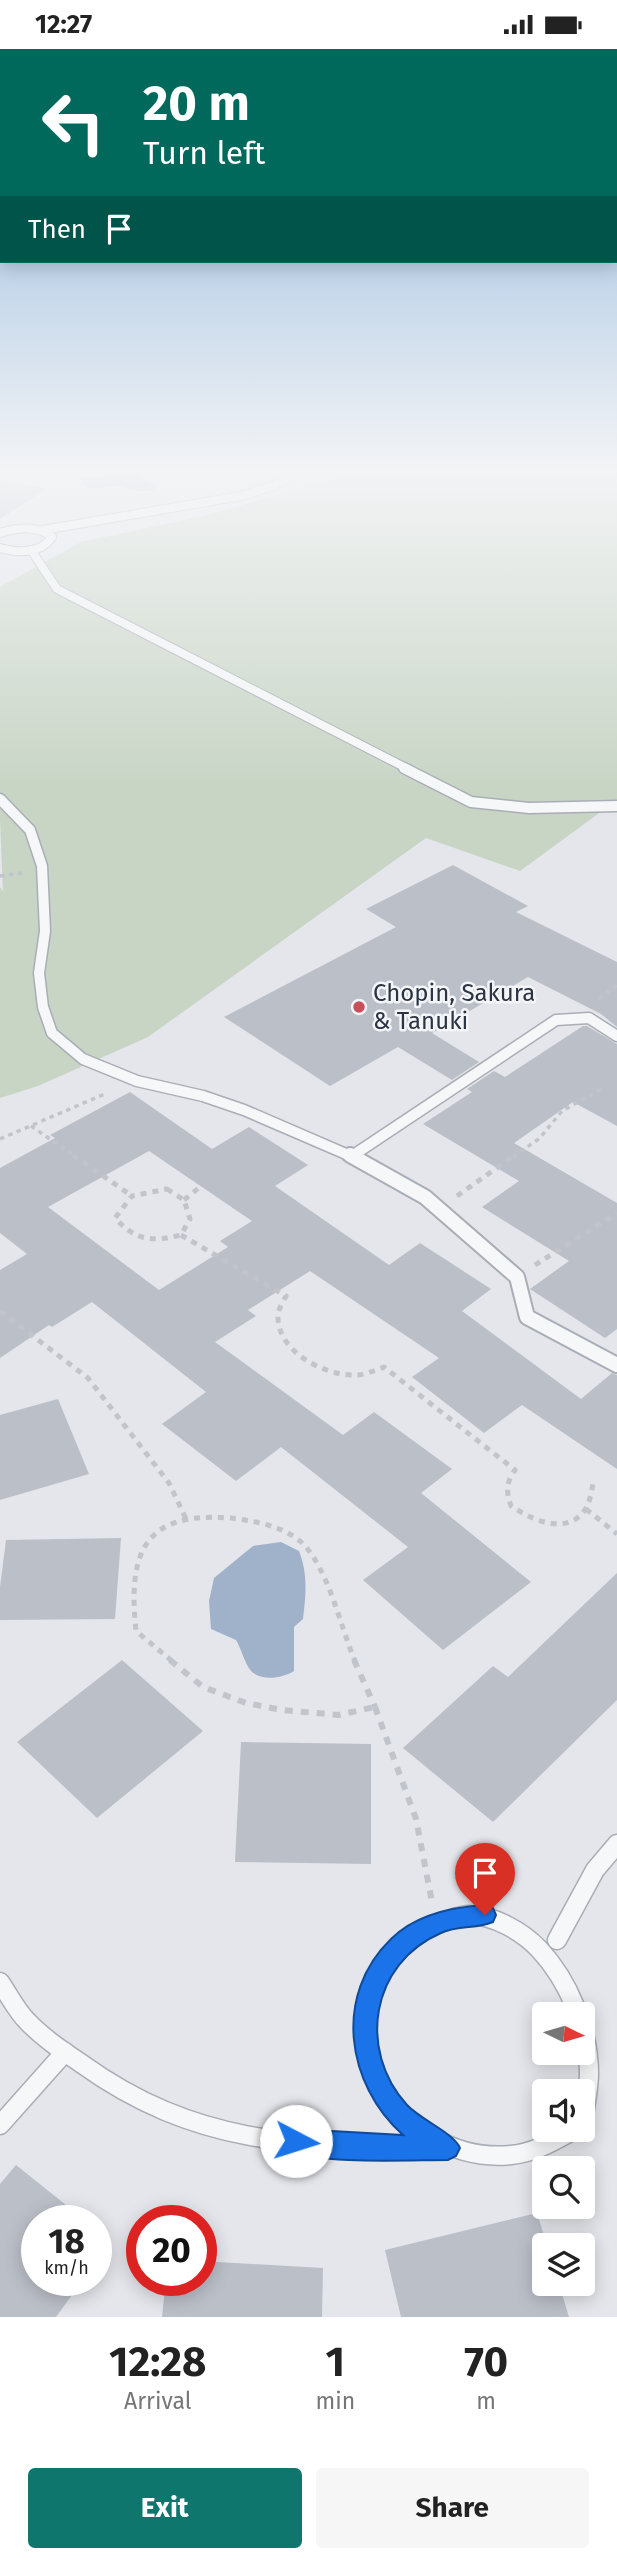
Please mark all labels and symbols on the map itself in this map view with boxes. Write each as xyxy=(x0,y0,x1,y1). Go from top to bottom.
place label: Chopin, Sakura & Tanuki xyxy=(373,979,535,1035)
marker: Chopin, Sakura & Tanuki xyxy=(351,999,367,1015)
pin xyxy=(455,1843,515,1915)
north arrow xyxy=(532,2002,595,2065)
position arrow xyxy=(259,2104,333,2178)
speed limit sign: 20 xyxy=(126,2205,217,2296)

